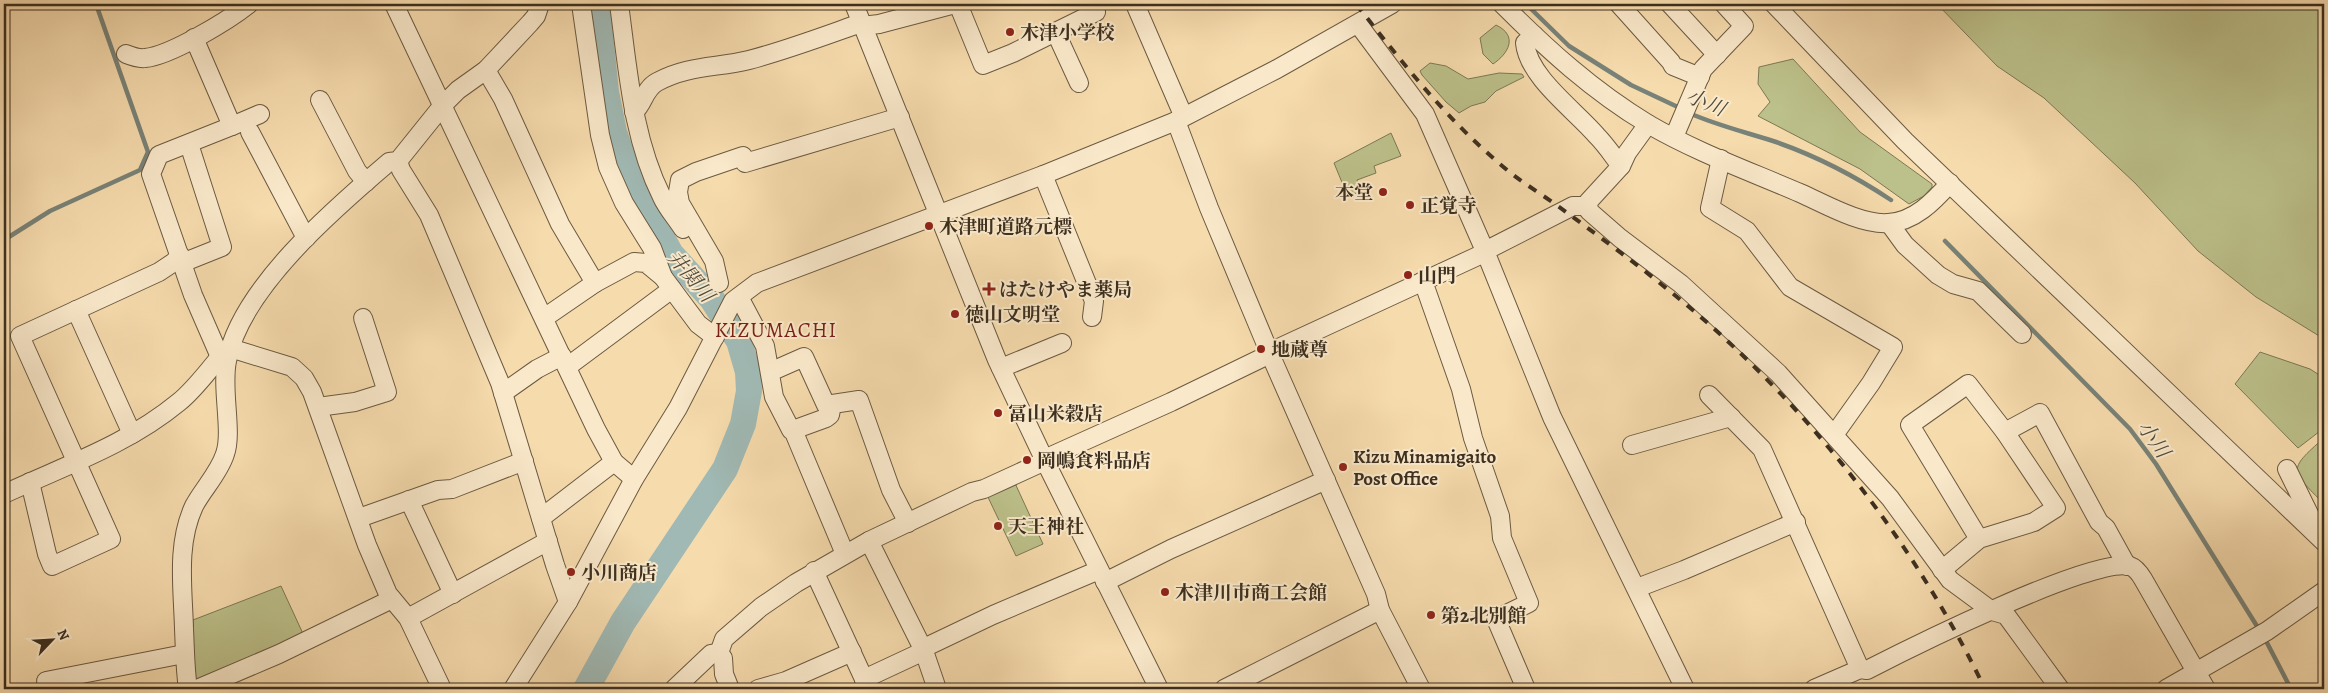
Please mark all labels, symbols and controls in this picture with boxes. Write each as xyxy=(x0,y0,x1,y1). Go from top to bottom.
place label: 木津小学校 xyxy=(1020,20,1115,46)
marker: 木津小学校 xyxy=(1004,26,1016,38)
water label: 小川 xyxy=(1682,82,1731,123)
place label: 本堂 xyxy=(1335,180,1373,206)
marker: 本堂 xyxy=(1377,186,1389,198)
place label: 正覚寺 xyxy=(1420,193,1477,219)
marker: 正覚寺 xyxy=(1404,199,1416,211)
place label: 木津町道路元標 xyxy=(939,214,1072,240)
marker: 木津町道路元標 xyxy=(923,220,935,232)
water label: 井関川 xyxy=(661,245,722,310)
place label: 山門 xyxy=(1418,263,1456,289)
marker: 山門 xyxy=(1402,269,1414,281)
place label: はたけやま薬局 xyxy=(999,277,1132,303)
marker: はたけやま薬局 xyxy=(983,283,995,295)
place label: 徳山文明堂 xyxy=(965,302,1060,328)
marker: 徳山文明堂 xyxy=(949,308,961,320)
district label: KIZUMACHI xyxy=(715,316,837,344)
place label: 地蔵尊 xyxy=(1271,337,1328,363)
marker: 地蔵尊 xyxy=(1255,343,1267,355)
place label: 冨山米穀店 xyxy=(1008,401,1103,427)
marker: 冨山米穀店 xyxy=(992,407,1004,419)
water label: 小川 xyxy=(2131,415,2177,465)
place label: Kizu Minamigaito Post Office xyxy=(1353,444,1497,492)
place label: 岡嶋食料品店 xyxy=(1037,448,1151,474)
marker: 岡嶋食料品店 xyxy=(1021,454,1033,466)
marker: Kizu Minamigaito Post Office xyxy=(1337,461,1349,473)
place label: 天王神社 xyxy=(1008,514,1084,540)
marker: 天王神社 xyxy=(992,520,1004,532)
place label: 小川商店 xyxy=(581,560,657,586)
marker: 小川商店 xyxy=(565,566,577,578)
place label: 木津川市商工会館 xyxy=(1175,580,1327,606)
marker: 木津川市商工会館 xyxy=(1159,586,1171,598)
place label: 第2北別館 xyxy=(1441,603,1526,629)
marker: 第2北別館 xyxy=(1425,609,1437,621)
north arrow xyxy=(28,616,78,666)
text: N xyxy=(53,626,74,643)

